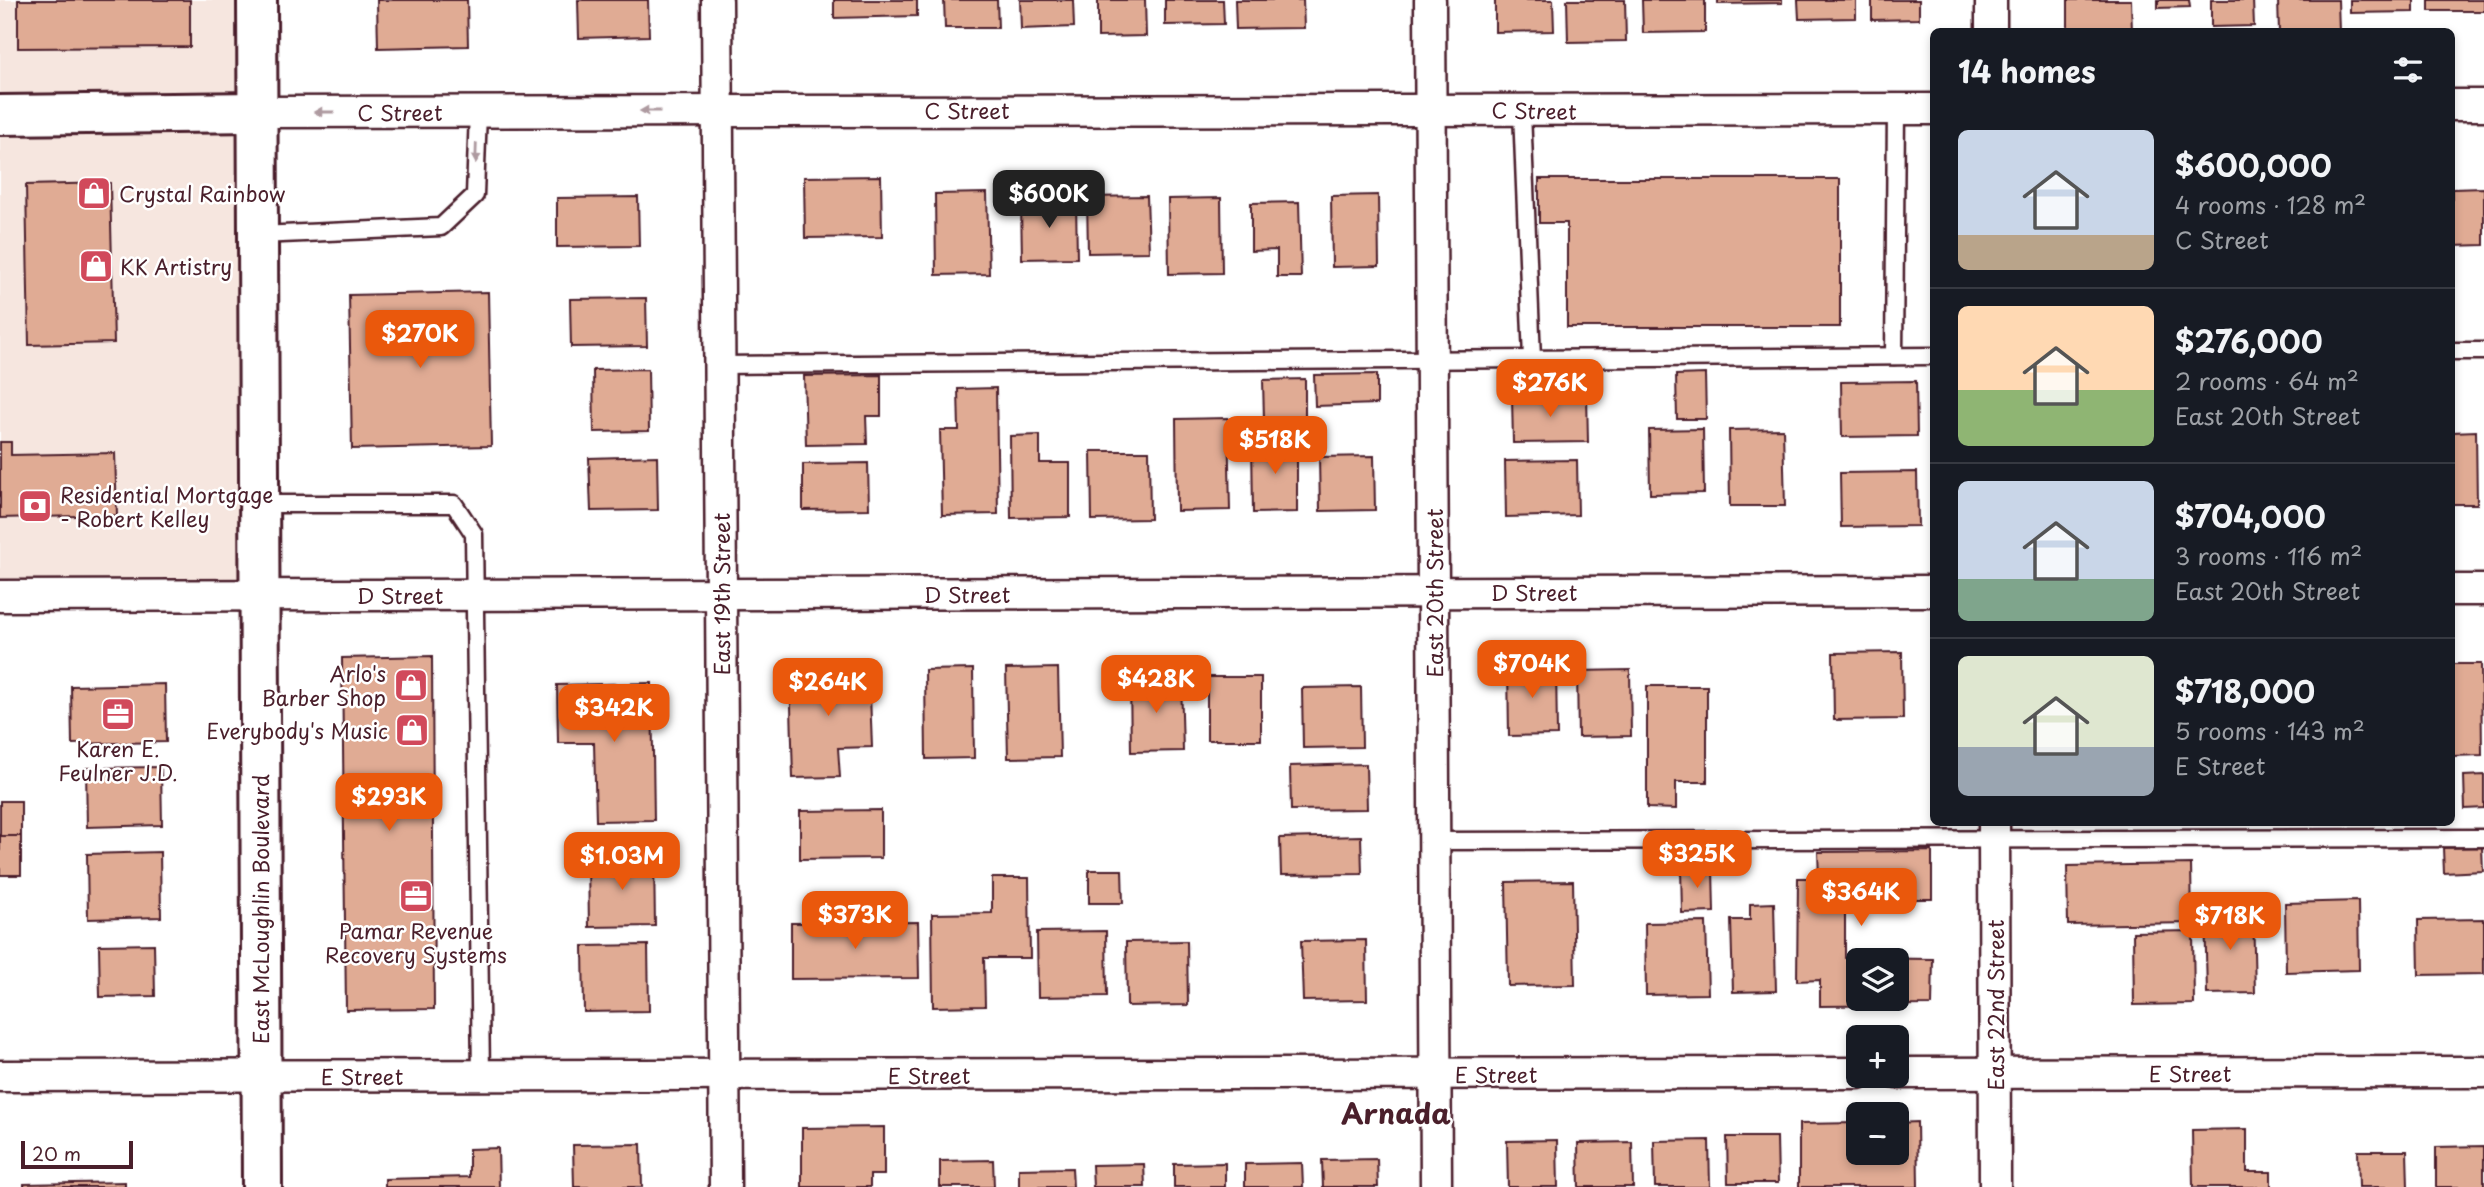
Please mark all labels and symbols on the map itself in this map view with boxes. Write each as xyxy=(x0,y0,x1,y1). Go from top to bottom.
street label: C Street xyxy=(1491,93,1577,127)
street label: C Street xyxy=(924,94,1010,126)
street label: C Street xyxy=(357,96,443,128)
one-way arrow xyxy=(639,105,661,117)
one-way arrow xyxy=(313,106,335,118)
one-way arrow xyxy=(471,143,482,165)
pin: $600K xyxy=(1000,170,1098,230)
shop icon: Crystal Rainbow xyxy=(75,174,113,212)
place label: Crystal Rainbow xyxy=(119,177,285,209)
shop icon: KK Artistry xyxy=(77,247,115,285)
place label: KK Artistry xyxy=(120,250,232,282)
pin: $270K xyxy=(371,310,469,370)
pin: $276K xyxy=(1501,360,1599,419)
pin: $518K xyxy=(1226,416,1324,476)
place label: Residential Mortgage - Robert Kelley xyxy=(60,478,273,534)
bank icon: Residential Mortgage - Robert Kelley xyxy=(16,487,54,525)
street label: East 20th Street xyxy=(1418,508,1450,678)
street label: East 19th Street xyxy=(705,513,737,675)
street label: D Street xyxy=(1491,576,1577,608)
street label: D Street xyxy=(924,578,1010,610)
street label: D Street xyxy=(357,579,443,611)
pin: $704K xyxy=(1483,640,1581,700)
pin: $428K xyxy=(1107,656,1205,715)
place label: Arlo's Barber Shop xyxy=(261,657,386,713)
pin: $264K xyxy=(779,658,877,718)
shop icon: Arlo's Barber Shop xyxy=(392,666,430,704)
pin: $342K xyxy=(565,684,663,744)
office icon: Karen E. Feulner J.D. xyxy=(99,695,137,733)
shop icon: Everybody's Music xyxy=(393,711,431,749)
place label: Everybody's Music xyxy=(206,714,388,746)
place label: Karen E. Feulner J.D. xyxy=(58,732,178,788)
street label: East McLoughlin Boulevard xyxy=(244,774,276,1044)
pin: $293K xyxy=(340,774,438,833)
pin: $325K xyxy=(1648,830,1746,890)
pin: $1.03M xyxy=(565,832,679,892)
pin: $364K xyxy=(1812,869,1910,928)
office icon: Pamar Revenue Recovery Systems xyxy=(397,877,435,915)
pin: $373K xyxy=(806,892,904,951)
pin: $718K xyxy=(2181,892,2279,952)
place label: Pamar Revenue Recovery Systems xyxy=(325,914,507,970)
street label: East 22nd Street xyxy=(1979,919,2011,1091)
street label: E Street xyxy=(2149,1057,2231,1089)
street label: E Street xyxy=(1455,1058,1537,1090)
street label: E Street xyxy=(888,1059,970,1091)
street label: E Street xyxy=(321,1060,403,1092)
district label: Arnada xyxy=(1341,1091,1451,1134)
scale bar xyxy=(21,1138,133,1170)

